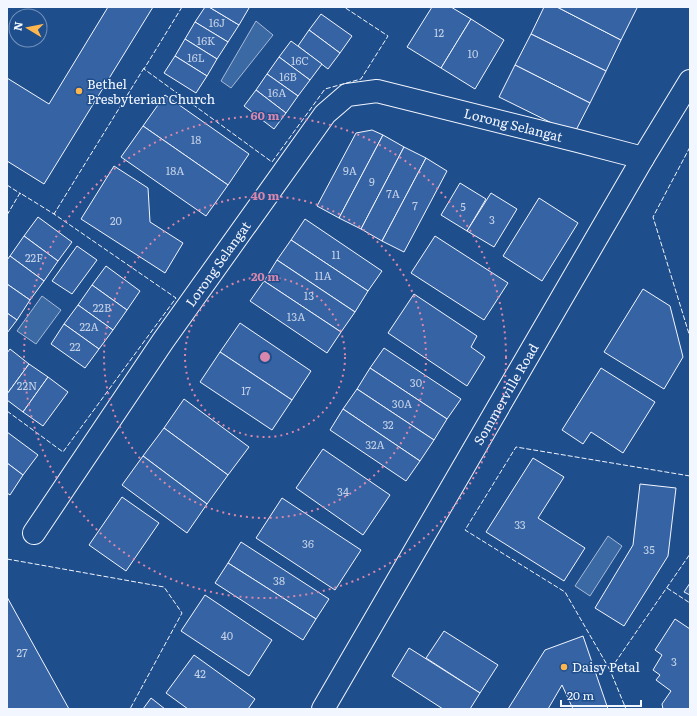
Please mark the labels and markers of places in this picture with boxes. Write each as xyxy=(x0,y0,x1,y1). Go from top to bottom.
place label: Bethel Presbyterian Church xyxy=(87,74,215,108)
marker: Bethel Presbyterian Church xyxy=(74,86,84,96)
centre of rings xyxy=(258,350,272,364)
place label: Daisy Petal xyxy=(572,657,641,676)
marker: Daisy Petal xyxy=(559,662,569,672)

